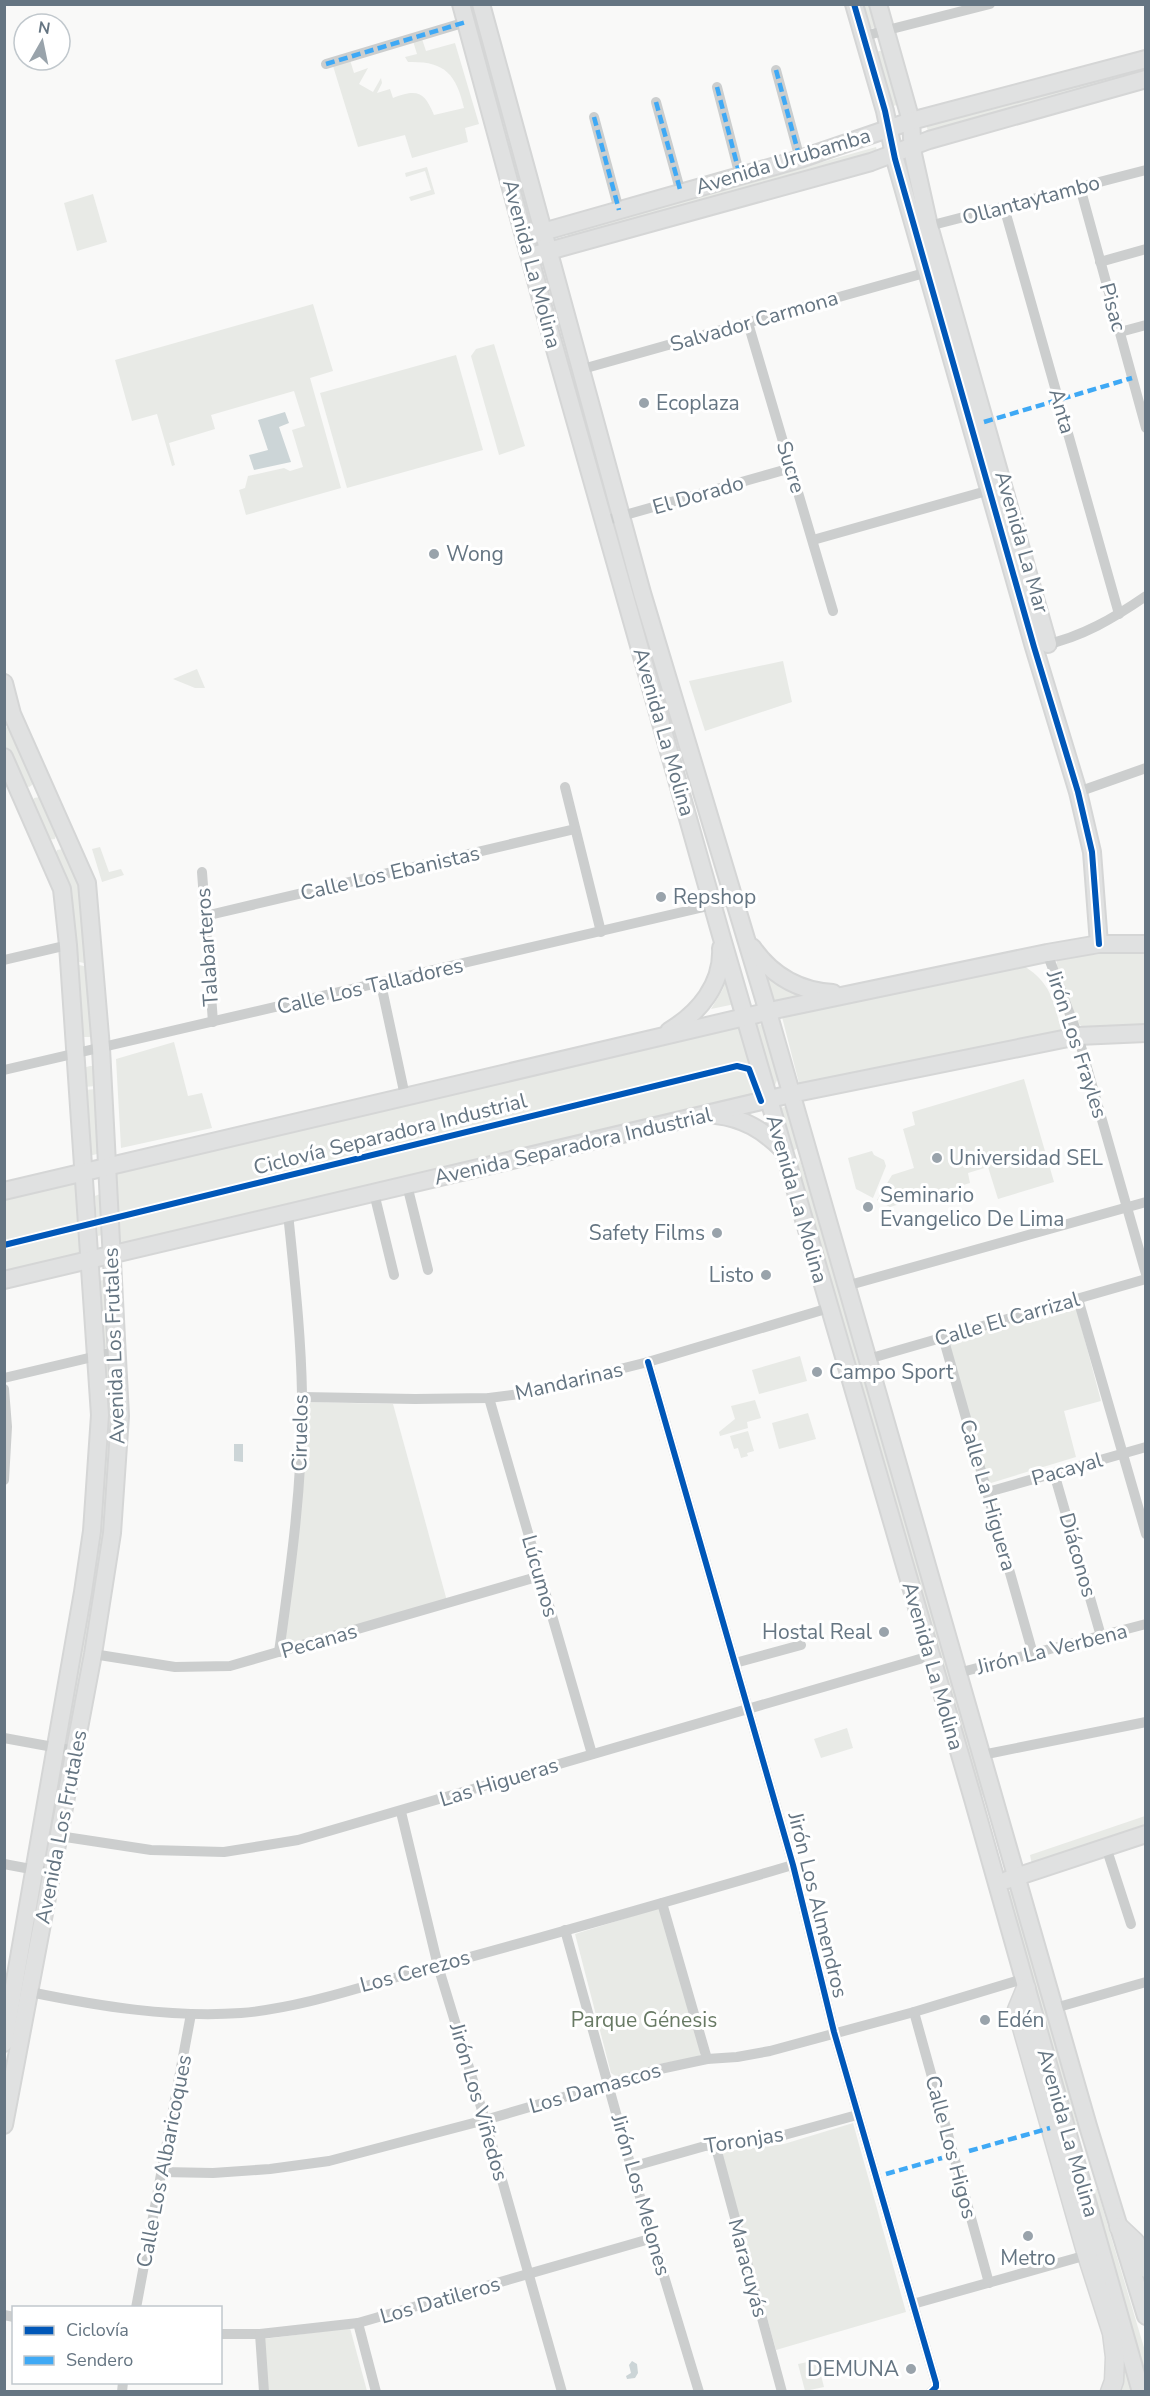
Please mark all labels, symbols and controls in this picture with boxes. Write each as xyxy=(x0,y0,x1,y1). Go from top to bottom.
north arrow xyxy=(12,12,72,72)
text: N xyxy=(37,16,52,40)
street label: Avenida Urubamba xyxy=(692,121,874,201)
street label: Ollantaytambo xyxy=(959,168,1103,232)
street label: Avenida La Molina xyxy=(496,176,568,352)
street label: Pisac xyxy=(1093,280,1133,335)
street label: Salvador Carmona xyxy=(667,284,841,358)
street label: Anta xyxy=(1042,385,1082,437)
place label: Ecoplaza xyxy=(656,389,740,417)
marker: Ecoplaza xyxy=(637,396,651,410)
street label: Sucre xyxy=(770,438,812,496)
street label: Avenida La Mar xyxy=(988,468,1056,617)
street label: El Dorado xyxy=(649,469,747,521)
place label: Wong xyxy=(446,540,504,568)
marker: Wong xyxy=(427,547,441,561)
street label: Avenida La Molina xyxy=(627,645,701,819)
street label: Calle Los Ebanistas xyxy=(298,839,482,907)
place label: Repshop xyxy=(673,883,756,911)
street label: Talabarteros xyxy=(189,887,225,1007)
marker: Repshop xyxy=(654,890,668,904)
street label: Calle Los Talladores xyxy=(274,951,466,1021)
street label: Jirón Los Frayles xyxy=(1040,965,1114,1122)
street label: Ciclovía Separadora Industrial xyxy=(250,1086,530,1182)
street label: Avenida Separadora Industrial xyxy=(431,1100,715,1192)
street label: Avenida La Molina xyxy=(760,1112,834,1286)
place label: Universidad SEL xyxy=(949,1144,1103,1172)
marker: Universidad SEL xyxy=(930,1151,944,1165)
place label: Seminario Evangelico De Lima xyxy=(880,1181,1064,1233)
marker: Seminario Evangelico De Lima xyxy=(861,1200,875,1214)
place label: Safety Films xyxy=(589,1219,705,1247)
marker: Safety Films xyxy=(710,1226,724,1240)
street label: Avenida Los Frutales xyxy=(97,1247,131,1445)
place label: Listo xyxy=(709,1261,754,1289)
marker: Listo xyxy=(759,1268,773,1282)
street label: Calle El Carrizal xyxy=(931,1285,1083,1353)
street label: Mandarinas xyxy=(512,1355,626,1407)
place label: Campo Sport xyxy=(829,1358,954,1386)
marker: Campo Sport xyxy=(810,1365,824,1379)
street label: Ciruelos xyxy=(285,1394,315,1472)
street label: Calle La Higuera xyxy=(953,1416,1023,1574)
street label: Pacayal xyxy=(1028,1445,1106,1492)
street label: Diáconos xyxy=(1053,1510,1103,1600)
street label: Lúcumos xyxy=(515,1532,565,1620)
street label: Avenida La Molina xyxy=(896,1579,970,1753)
street label: Pecanas xyxy=(278,1617,360,1665)
street label: Jirón La Verbena xyxy=(973,1617,1130,1682)
place label: Hostal Real xyxy=(762,1618,873,1646)
marker: Hostal Real xyxy=(877,1625,891,1639)
street label: Avenida Los Frutales xyxy=(28,1728,94,1926)
street label: Las Higueras xyxy=(436,1751,562,1813)
street label: Jirón Los Almendros xyxy=(781,1808,855,2001)
street label: Los Cerezos xyxy=(357,1943,473,1999)
park label: Parque Génesis xyxy=(571,2006,717,2034)
place label: Edén xyxy=(997,2006,1045,2034)
marker: Edén xyxy=(978,2013,992,2027)
street label: Jirón Los Viñedos xyxy=(443,2019,515,2184)
street label: Avenida La Molina xyxy=(1031,2046,1105,2220)
street label: Calle Los Albaricoques xyxy=(130,2052,198,2270)
street label: Los Damascos xyxy=(526,2056,664,2120)
street label: Calle Los Higos xyxy=(918,2072,984,2222)
street label: Jirón Los Melones xyxy=(604,2110,677,2279)
street label: Toronjas xyxy=(702,2120,786,2160)
street label: Maracuyás xyxy=(721,2216,775,2320)
marker: Metro xyxy=(1021,2229,1035,2243)
place label: Metro xyxy=(1000,2244,1056,2272)
street label: Los Datileros xyxy=(377,2269,503,2331)
legend xyxy=(12,2306,222,2384)
text: Ciclovía xyxy=(66,2318,129,2342)
text: Sendero xyxy=(66,2348,133,2372)
place label: DEMUNA xyxy=(807,2355,899,2383)
marker: DEMUNA xyxy=(904,2362,918,2376)

